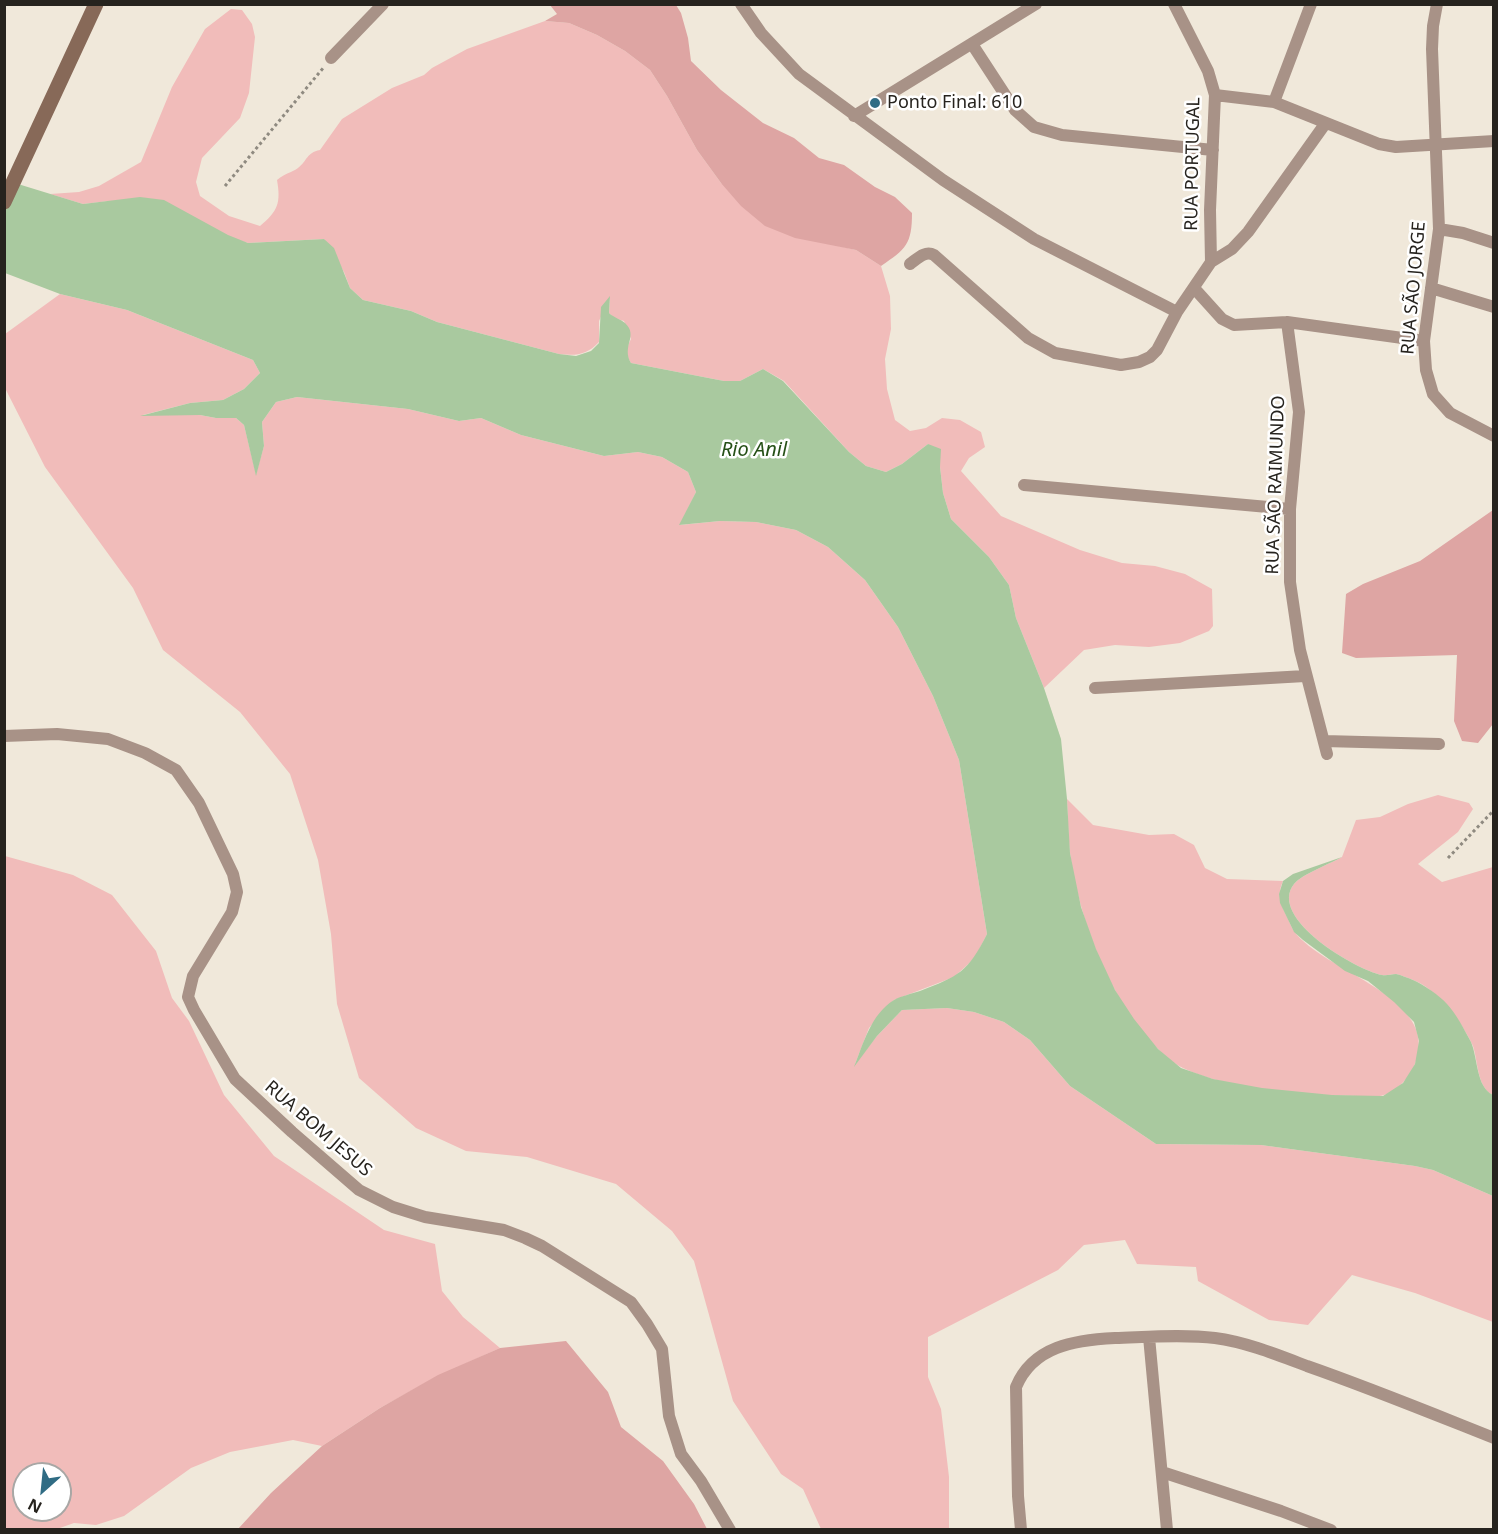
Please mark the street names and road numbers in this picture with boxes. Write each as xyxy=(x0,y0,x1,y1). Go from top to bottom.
street label: RUA PORTUGAL xyxy=(1181,97,1205,231)
street label: RUA SÃO JORGE xyxy=(1397,221,1431,355)
street label: RUA SÃO RAIMUNDO xyxy=(1262,395,1290,575)
street label: RUA BOM JESUS xyxy=(260,1077,376,1181)

